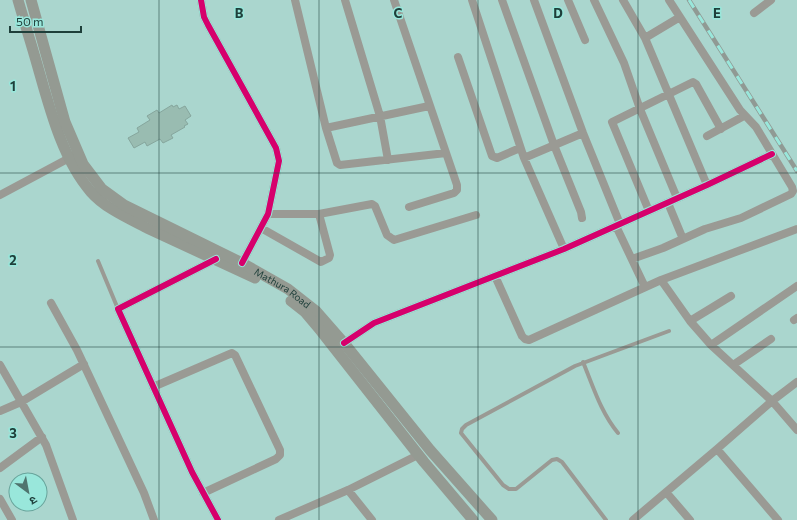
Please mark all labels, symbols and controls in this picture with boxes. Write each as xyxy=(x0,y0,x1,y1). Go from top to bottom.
text: B xyxy=(235,5,244,21)
text: C xyxy=(394,5,403,21)
text: D xyxy=(553,5,563,21)
text: E xyxy=(713,5,721,21)
scale bar xyxy=(10,8,81,34)
text: 50 m xyxy=(16,14,44,28)
text: 1 xyxy=(10,78,16,94)
text: 2 xyxy=(9,252,17,268)
street label: Mathura Road xyxy=(252,265,313,311)
text: 3 xyxy=(9,425,17,441)
north arrow xyxy=(8,472,48,512)
text: उ xyxy=(27,494,40,508)

